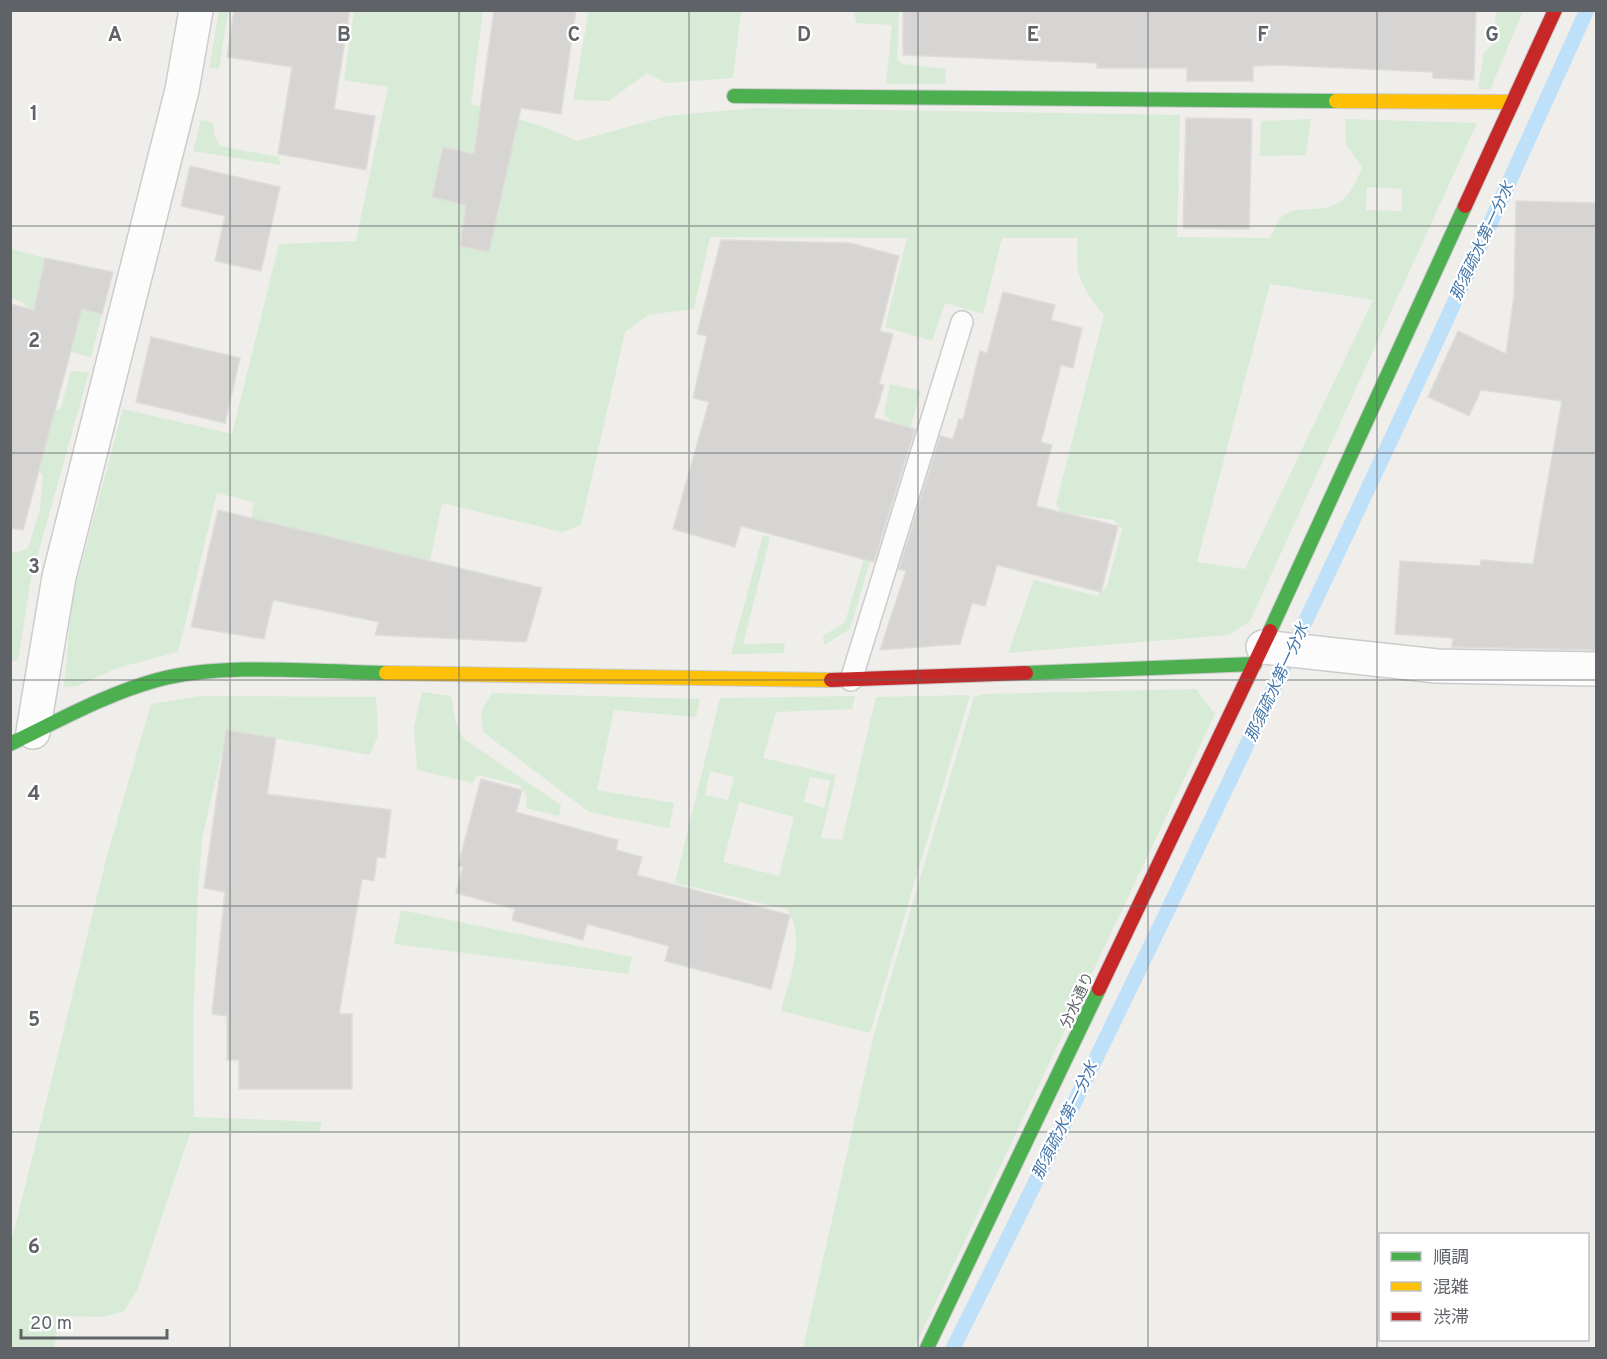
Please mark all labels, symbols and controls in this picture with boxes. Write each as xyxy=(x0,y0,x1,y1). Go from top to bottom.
text: A xyxy=(108,23,122,49)
text: B xyxy=(337,23,351,49)
text: C xyxy=(568,23,580,49)
text: D xyxy=(797,23,811,49)
text: E xyxy=(1027,23,1039,49)
text: F xyxy=(1257,23,1269,49)
text: G xyxy=(1485,23,1499,49)
text: 1 xyxy=(30,102,38,128)
water label: 那須疏水第一分水 xyxy=(1447,178,1520,304)
text: 2 xyxy=(28,329,40,355)
text: 3 xyxy=(28,555,40,581)
water label: 那須疏水第一分水 xyxy=(1242,619,1315,745)
text: 4 xyxy=(28,782,40,808)
street label: 分水通り xyxy=(1057,969,1100,1032)
text: 5 xyxy=(28,1008,40,1034)
water label: 那須疏水第一分水 xyxy=(1029,1057,1104,1183)
legend xyxy=(1379,1233,1589,1341)
text: 6 xyxy=(28,1235,40,1261)
text: 順調 xyxy=(1433,1247,1469,1270)
text: 混雑 xyxy=(1433,1277,1469,1300)
scale bar xyxy=(21,1302,166,1340)
text: 渋滞 xyxy=(1433,1307,1469,1330)
text: 20 m xyxy=(30,1313,72,1336)

